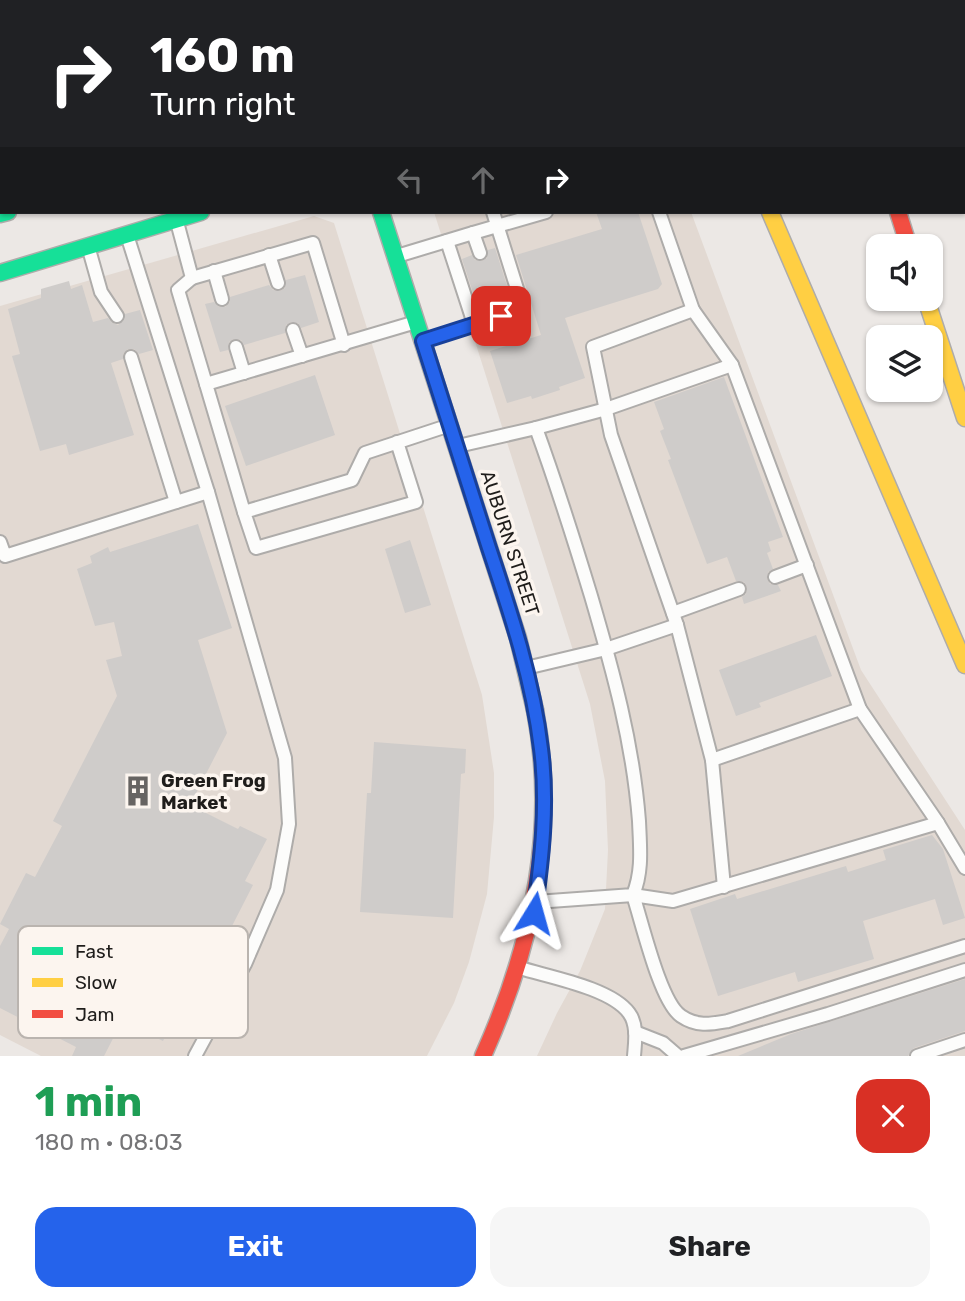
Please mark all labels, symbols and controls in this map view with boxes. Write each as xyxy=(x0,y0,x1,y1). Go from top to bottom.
text: 160 m xyxy=(150,26,295,84)
icon: right xyxy=(35,28,126,119)
text: Turn right xyxy=(150,85,295,123)
icon: left xyxy=(391,161,429,199)
icon: ahead xyxy=(464,161,502,199)
icon: right xyxy=(537,161,575,199)
map controls xyxy=(866,234,943,402)
button: sound xyxy=(866,234,943,311)
pin xyxy=(471,286,531,346)
icon: arrive xyxy=(482,297,520,335)
button: layers xyxy=(866,325,943,402)
street label: AUBURN STREET xyxy=(476,468,544,618)
place label: Green Frog Market xyxy=(161,769,266,814)
building icon: Green Frog Market xyxy=(121,774,155,808)
position arrow xyxy=(497,876,571,950)
legend xyxy=(18,926,248,1038)
text: Fast xyxy=(75,940,114,963)
text: Slow xyxy=(75,971,117,994)
text: Jam xyxy=(75,1003,114,1026)
text: 1 min xyxy=(35,1077,142,1127)
button: close xyxy=(856,1079,930,1153)
text: 180 m · 08:03 xyxy=(35,1128,183,1156)
button: Exit xyxy=(35,1207,476,1287)
button: Share xyxy=(490,1207,930,1287)

